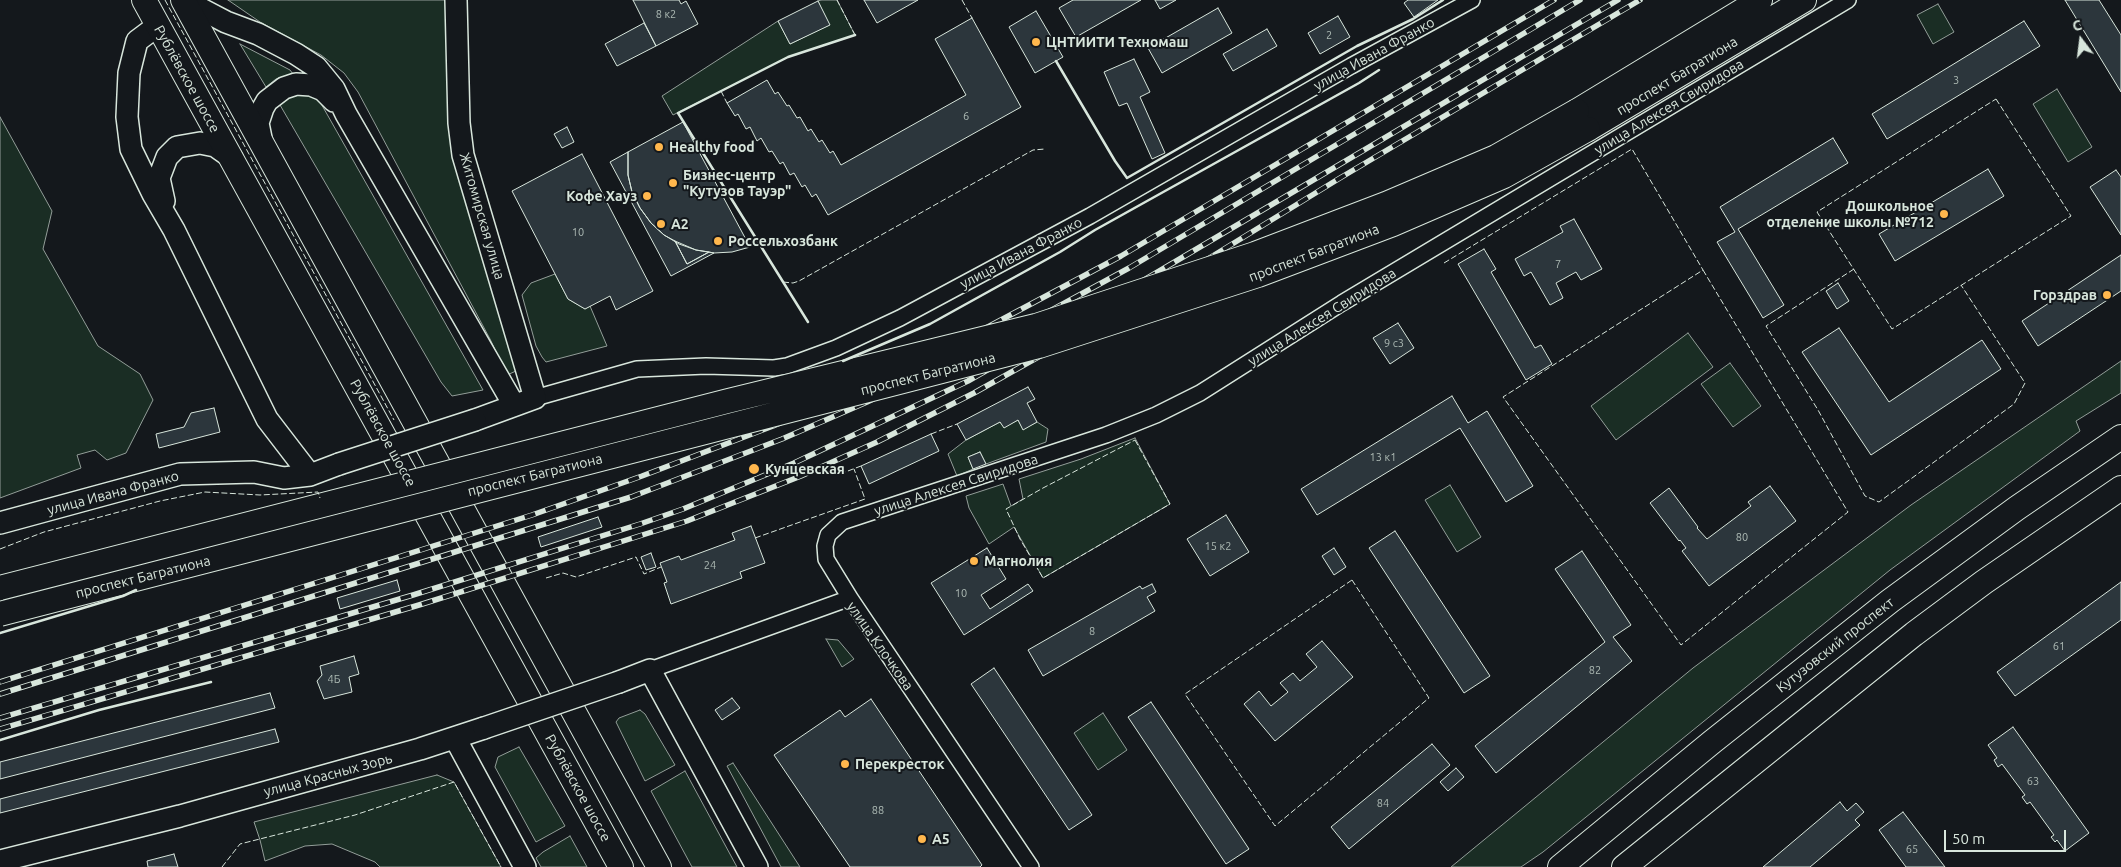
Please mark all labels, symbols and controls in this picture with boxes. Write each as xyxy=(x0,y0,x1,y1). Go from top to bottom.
house number: 8 к2 xyxy=(656,7,676,21)
street label: улица Ивана Франко xyxy=(1311,14,1437,94)
north arrow xyxy=(2056,15,2106,65)
text: С xyxy=(2071,17,2084,34)
street label: Рублёвское шоссе xyxy=(151,22,223,136)
house number: 2 xyxy=(1326,28,1332,42)
street label: проспект Багратиона xyxy=(1613,33,1741,119)
place label: ЦНТИИТИ Техномаш xyxy=(1046,34,1188,50)
marker: ЦНТИИТИ Техномаш xyxy=(1030,36,1042,48)
street label: улица Алексея Свиридова xyxy=(1591,56,1747,158)
house number: 3 xyxy=(1953,73,1959,87)
house number: 6 xyxy=(963,109,969,123)
place label: Healthy food xyxy=(669,139,755,155)
marker: Healthy food xyxy=(653,141,665,153)
street label: Житомирская улица xyxy=(456,151,508,281)
place label: Бизнес-центр "Кутузов Тауэр" xyxy=(683,167,791,200)
marker: Бизнес-центр "Кутузов Тауэр" xyxy=(667,177,679,189)
place label: Кофе Хауз xyxy=(566,188,637,204)
marker: Кофе Хауз xyxy=(641,190,653,202)
place label: Дошкольное отделение школы №712 xyxy=(1766,198,1934,230)
marker: Дошкольное отделение школы №712 xyxy=(1938,208,1950,220)
street label: улица Ивана Франко xyxy=(957,214,1085,292)
place label: А2 xyxy=(671,216,689,232)
marker: А2 xyxy=(655,218,667,230)
street label: проспект Багратиона xyxy=(1246,220,1382,286)
house number: 10 xyxy=(572,225,584,239)
place label: Россельхозбанк xyxy=(728,233,838,249)
marker: Россельхозбанк xyxy=(712,235,724,247)
house number: 7 xyxy=(1555,257,1561,271)
street label: улица Алексея Свиридова xyxy=(1245,265,1399,369)
place label: Горздрав xyxy=(2033,287,2097,303)
marker: Горздрав xyxy=(2101,289,2113,301)
house number: 9 с3 xyxy=(1384,336,1404,350)
street label: проспект Багратиона xyxy=(859,349,997,399)
street label: Рублёвское шоссе xyxy=(347,376,419,490)
street label: проспект Багратиона xyxy=(466,450,604,500)
house number: 13 к1 xyxy=(1370,450,1396,464)
street label: улица Алексея Свиридова xyxy=(872,451,1040,519)
place label: Кунцевская xyxy=(765,461,845,477)
marker: Кунцевская xyxy=(747,462,761,476)
street label: улица Ивана Франко xyxy=(45,467,181,519)
house number: 80 xyxy=(1736,530,1748,544)
house number: 15 к2 xyxy=(1205,539,1231,553)
street label: проспект Багратиона xyxy=(74,552,212,602)
place label: Магнолия xyxy=(984,553,1052,569)
marker: Магнолия xyxy=(968,555,980,567)
house number: 24 xyxy=(704,558,716,572)
house number: 10 xyxy=(955,586,967,600)
street label: Кутузовский проспект xyxy=(1773,594,1897,696)
street label: улица Клочкова xyxy=(843,599,917,693)
house number: 8 xyxy=(1089,624,1095,638)
house number: 61 xyxy=(2053,639,2065,653)
house number: 82 xyxy=(1589,663,1601,677)
house number: 4Б xyxy=(328,672,340,686)
street label: Рублёвское шоссе xyxy=(542,731,614,845)
street label: улица Красных Зорь xyxy=(262,750,394,800)
place label: Перекресток xyxy=(855,756,944,772)
marker: Перекресток xyxy=(839,758,851,770)
house number: 63 xyxy=(2027,774,2039,788)
house number: 84 xyxy=(1377,796,1389,810)
house number: 88 xyxy=(872,803,884,817)
scale bar xyxy=(1946,820,2068,852)
text: 50 m xyxy=(1952,830,1985,847)
place label: А5 xyxy=(932,831,950,847)
marker: А5 xyxy=(916,833,928,845)
house number: 65 xyxy=(1906,842,1918,856)

